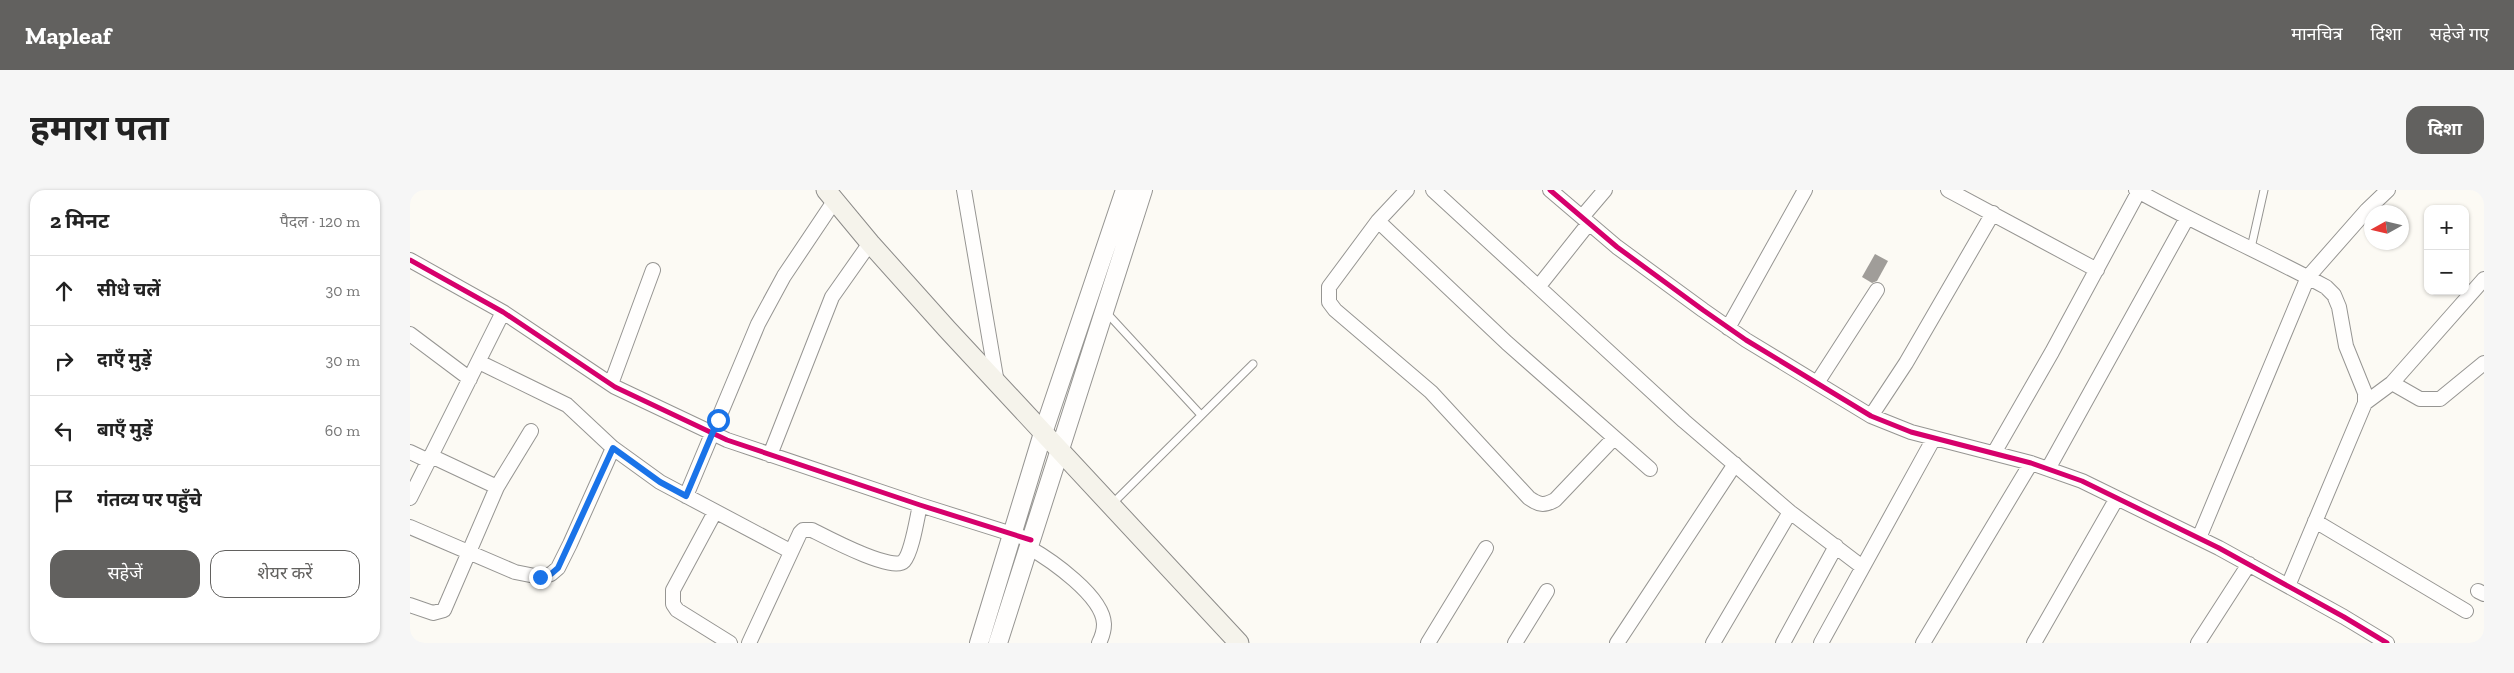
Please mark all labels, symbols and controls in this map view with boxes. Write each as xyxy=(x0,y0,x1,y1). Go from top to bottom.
text: Mapleaf xyxy=(25,21,111,50)
text: मानचित्र xyxy=(2291,23,2343,45)
text: दिशा xyxy=(2371,23,2402,45)
text: सहेजे गए xyxy=(2430,23,2489,45)
button: दिशा xyxy=(2406,106,2484,154)
text: हमारा पता xyxy=(30,107,169,149)
north arrow xyxy=(2364,205,2409,250)
map controls xyxy=(2424,205,2469,295)
button: + xyxy=(2424,205,2469,250)
text: 2 मिनट xyxy=(50,208,109,233)
text: पैदल · 120 m xyxy=(280,212,360,231)
button: − xyxy=(2424,250,2469,295)
icon: ahead xyxy=(50,277,78,305)
text: सीधे चलें xyxy=(97,278,160,301)
text: 30 m xyxy=(326,281,360,300)
icon: right xyxy=(50,347,78,375)
text: दाएँ मुड़ें xyxy=(97,348,152,371)
text: 30 m xyxy=(326,351,360,370)
route start xyxy=(707,409,730,432)
icon: left xyxy=(50,417,78,445)
text: बाएँ मुड़ें xyxy=(97,418,153,441)
text: 60 m xyxy=(325,421,360,440)
icon: arrive xyxy=(50,487,78,515)
text: गंतव्य पर पहुँचे xyxy=(97,488,202,511)
button: सहेजें xyxy=(50,550,200,598)
button: शेयर करें xyxy=(210,550,360,598)
route end xyxy=(529,566,552,589)

